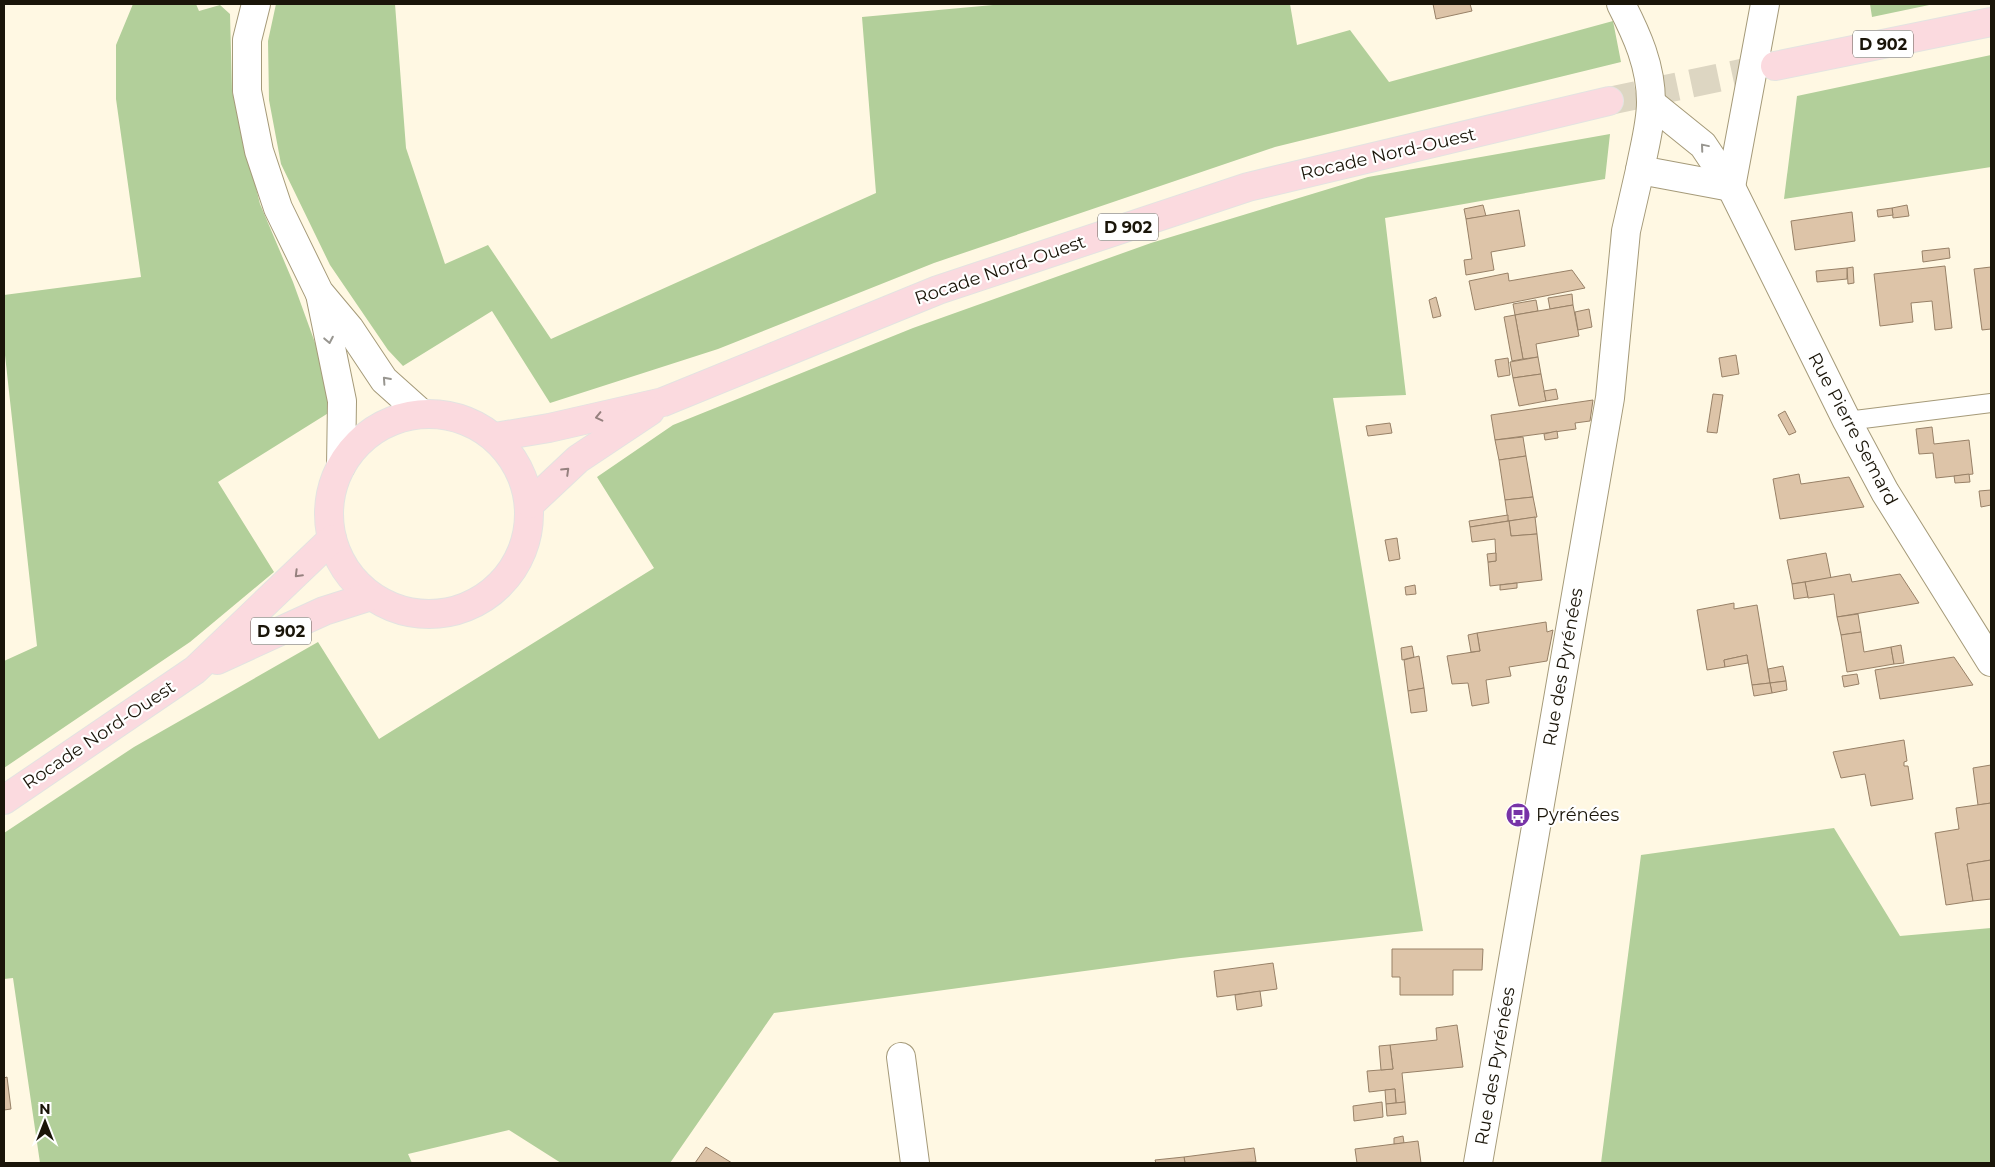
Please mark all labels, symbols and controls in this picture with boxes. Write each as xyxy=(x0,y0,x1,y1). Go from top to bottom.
road number: D 902 xyxy=(1853,31,1913,58)
street label: Rocade Nord-Ouest xyxy=(1298,123,1478,185)
one-way arrow xyxy=(1700,144,1709,153)
road number: D 902 xyxy=(1098,213,1158,240)
street label: Rocade Nord-Ouest xyxy=(912,230,1088,310)
one-way arrow xyxy=(323,336,333,345)
street label: Rue Pierre Semard xyxy=(1803,349,1903,509)
one-way arrow xyxy=(383,377,392,386)
one-way arrow xyxy=(594,411,603,422)
one-way arrow xyxy=(560,468,569,477)
one-way arrow xyxy=(294,568,303,577)
street label: Rue des Pyrénées xyxy=(1538,586,1588,748)
road number: D 902 xyxy=(251,618,311,644)
street label: Rocade Nord-Ouest xyxy=(19,676,179,794)
bus stop icon: Pyrénées xyxy=(1505,802,1531,828)
place label: Pyrénées xyxy=(1536,804,1619,826)
street label: Rue des Pyrénées xyxy=(1470,985,1520,1147)
north arrow xyxy=(20,1097,70,1147)
text: N xyxy=(39,1100,51,1118)

